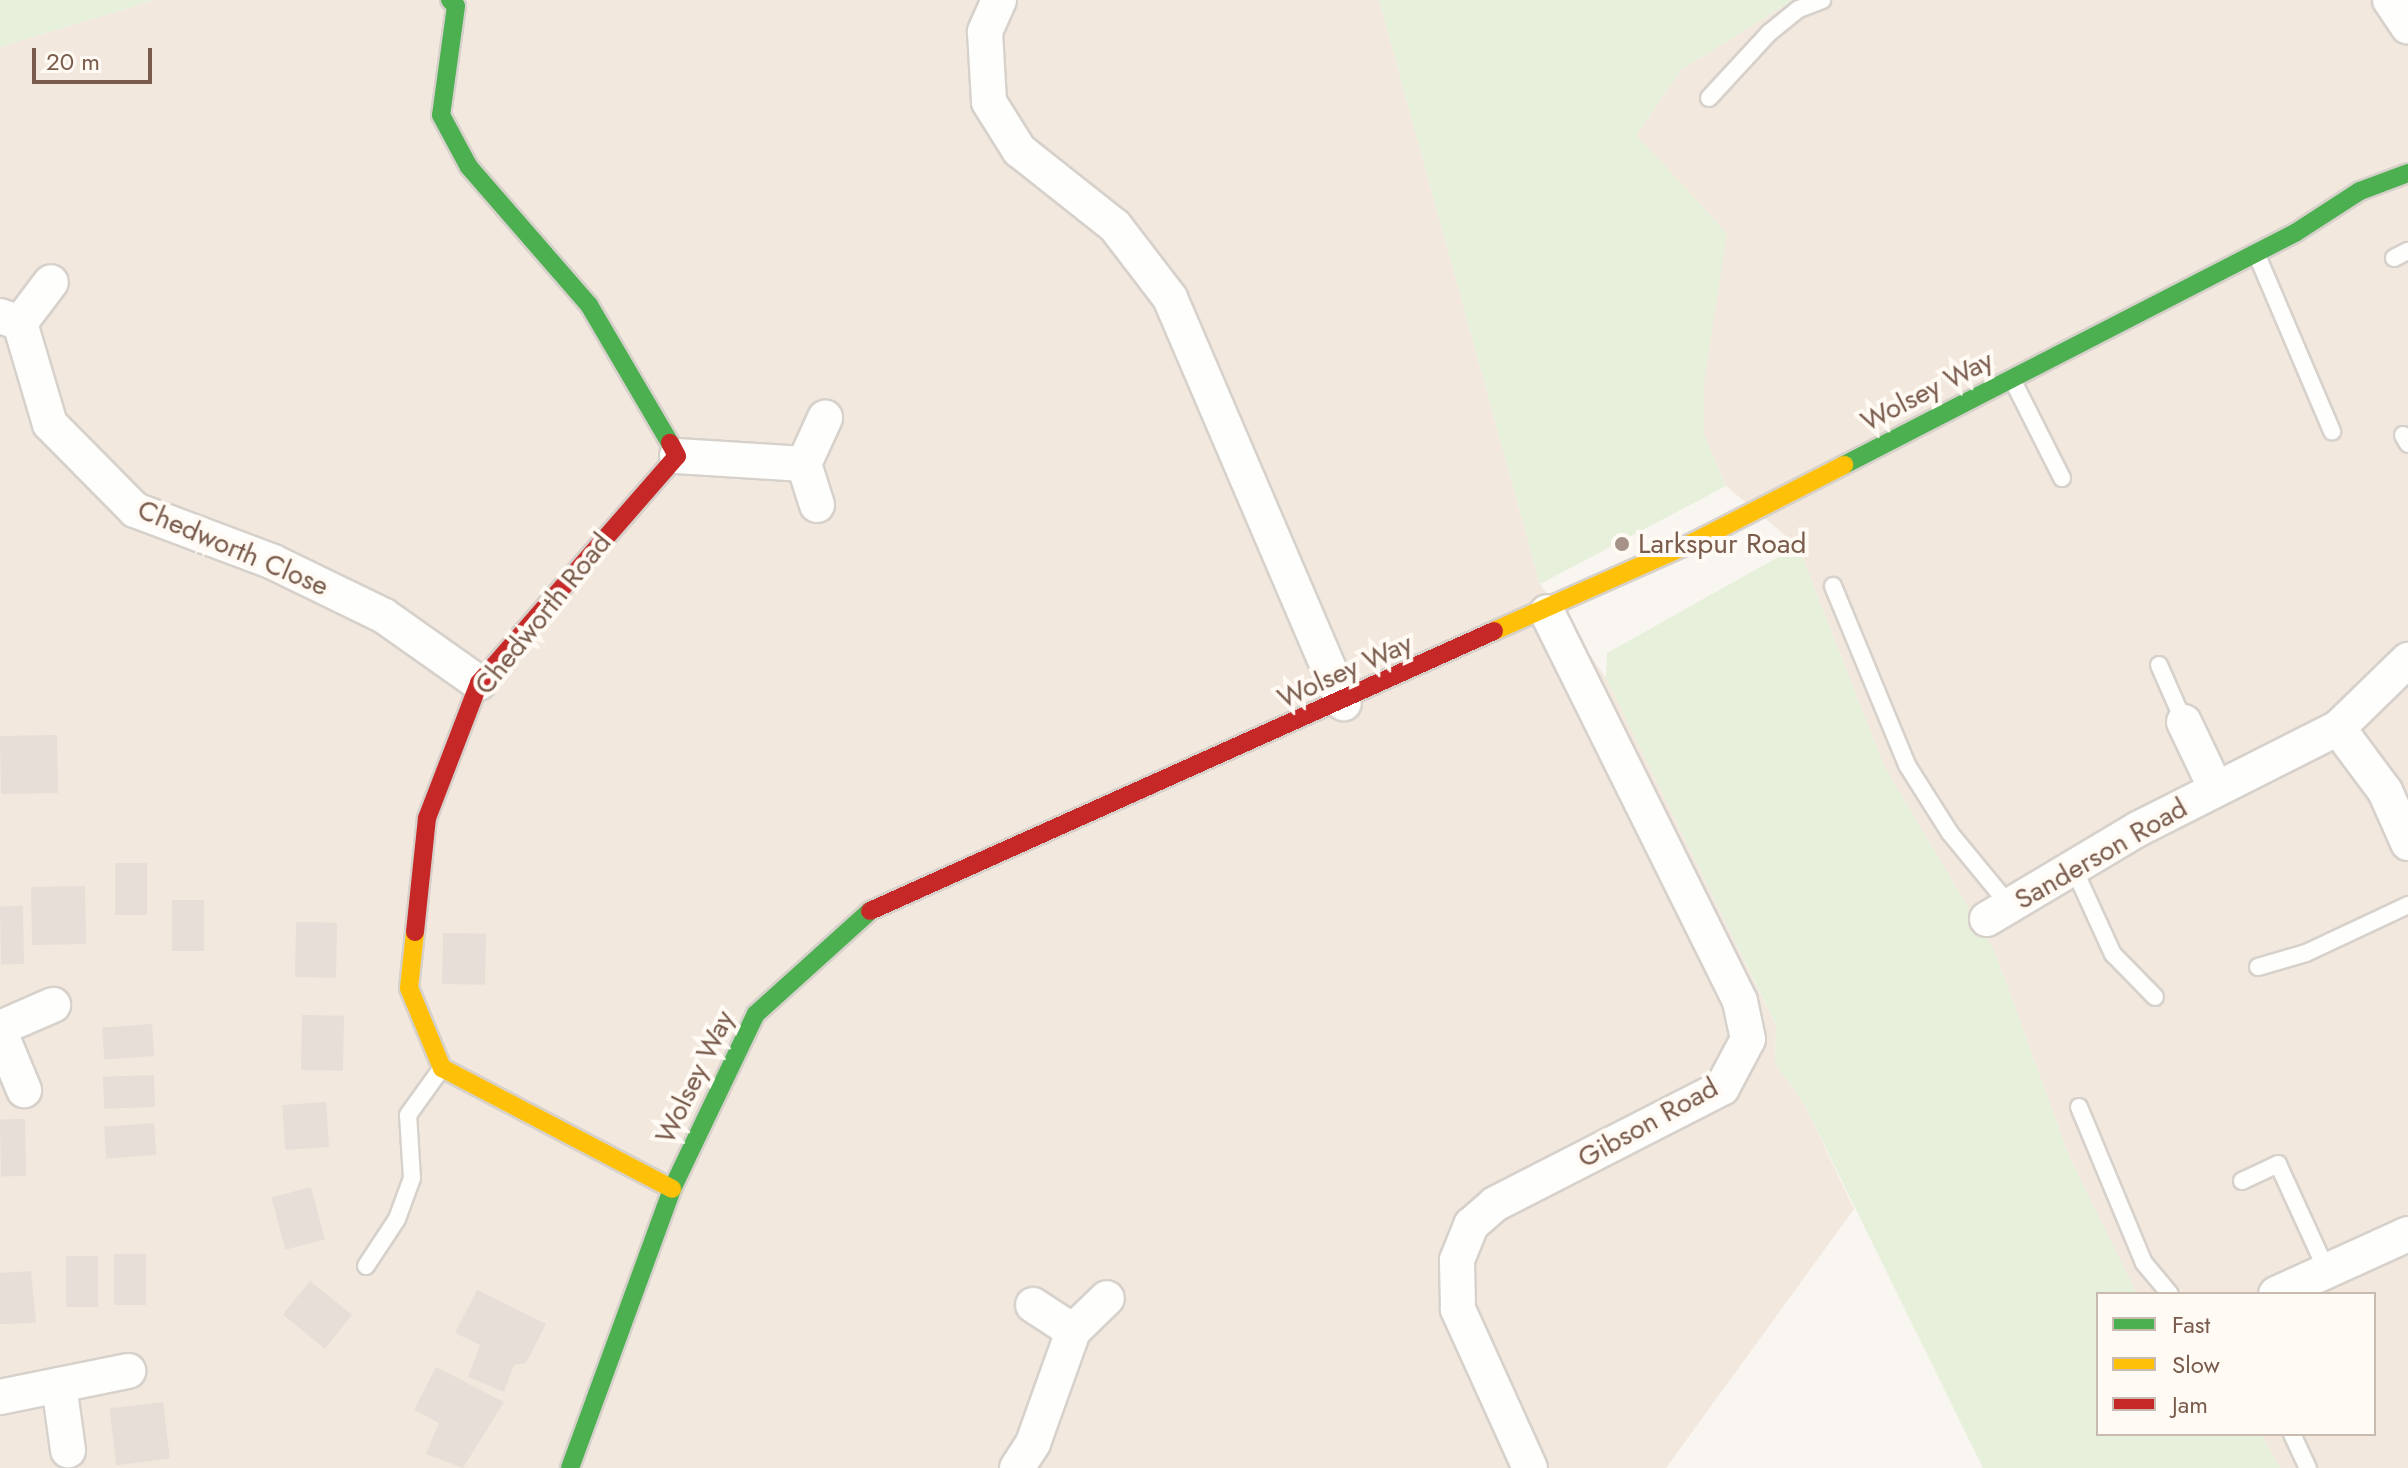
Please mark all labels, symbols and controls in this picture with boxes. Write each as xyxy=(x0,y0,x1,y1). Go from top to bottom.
scale bar xyxy=(36,32,156,82)
text: 20 m xyxy=(46,44,100,79)
street label: Wolsey Way xyxy=(1855,343,1999,439)
street label: Chedworth Close xyxy=(132,493,334,603)
street label: Chedworth Road xyxy=(468,526,618,702)
place label: Larkspur Road xyxy=(1638,527,1806,561)
marker: Larkspur Road xyxy=(1613,535,1631,553)
street label: Wolsey Way xyxy=(1272,626,1418,716)
street label: Sanderson Road xyxy=(2009,791,2193,917)
street label: Wolsey Way xyxy=(648,1005,742,1149)
street label: Gibson Road xyxy=(1572,1071,1724,1175)
legend xyxy=(2096,1292,2376,1436)
text: Fast xyxy=(2172,1307,2210,1342)
text: Slow xyxy=(2172,1347,2220,1382)
text: Jam xyxy=(2172,1387,2208,1422)

